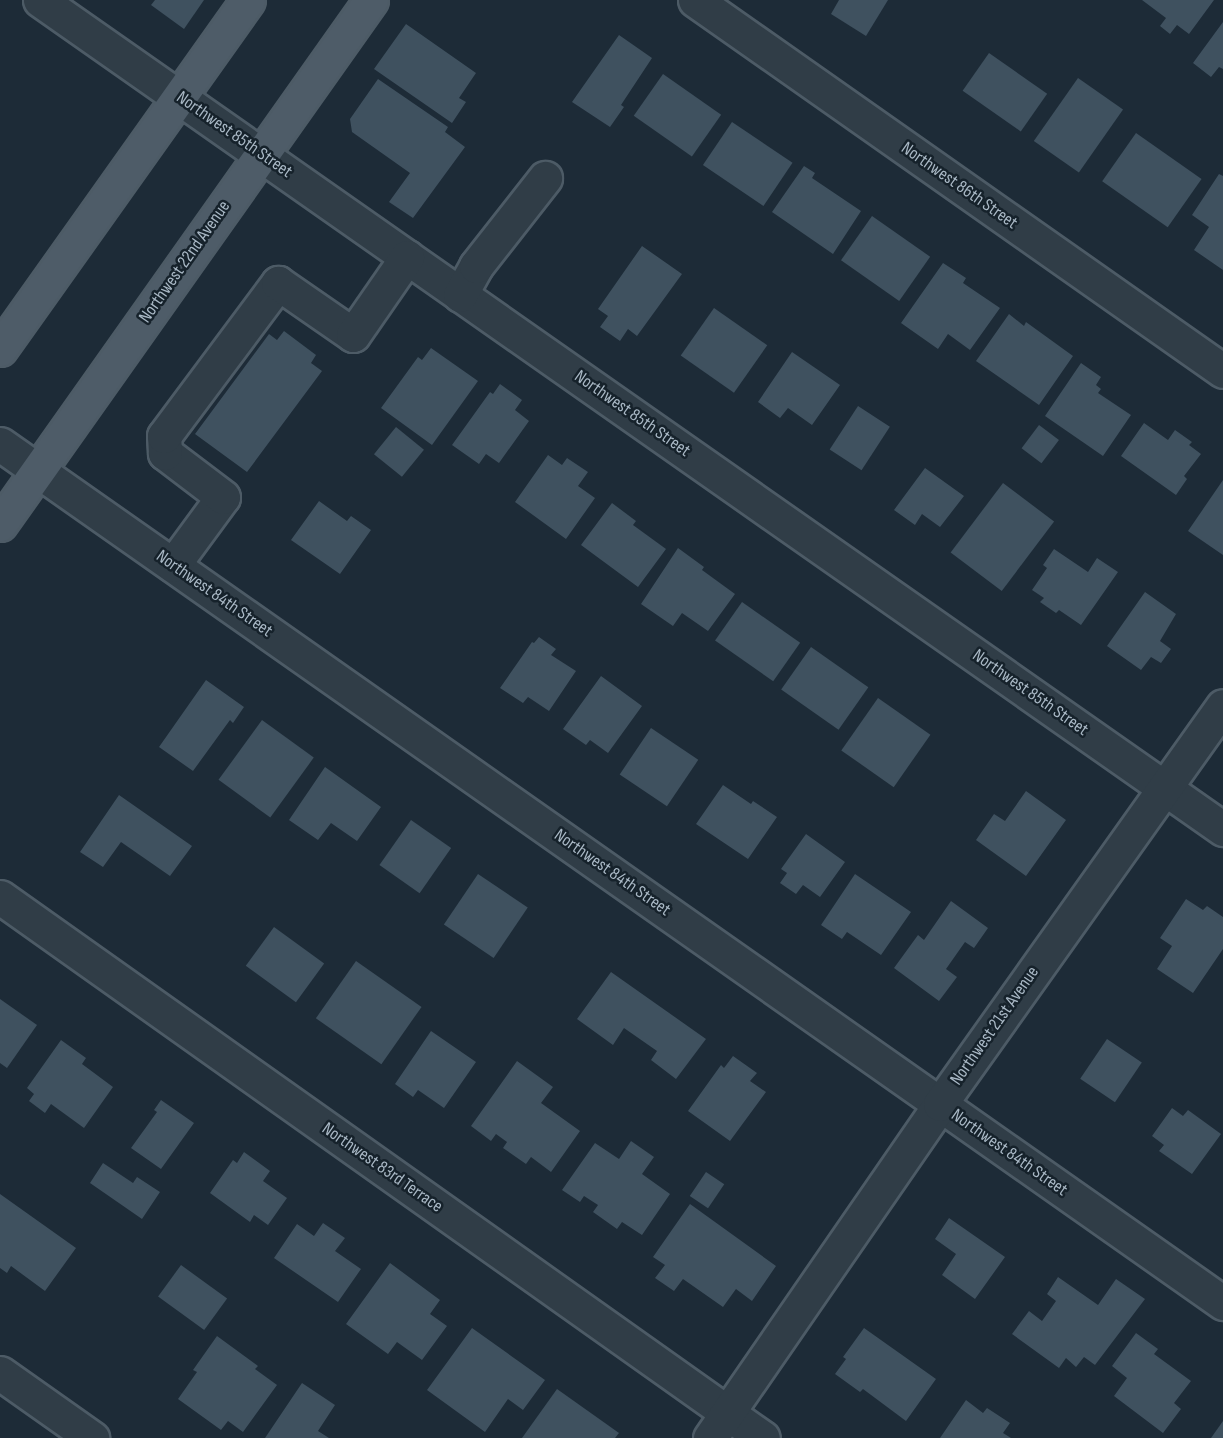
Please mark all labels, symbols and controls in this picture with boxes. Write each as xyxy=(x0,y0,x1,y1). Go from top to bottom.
street label: Northwest 85th Street xyxy=(172,87,296,183)
street label: Northwest 86th Street xyxy=(897,138,1021,234)
street label: Northwest 22nd Avenue xyxy=(135,197,235,327)
street label: Northwest 85th Street xyxy=(570,366,694,462)
street label: Northwest 84th Street xyxy=(152,546,276,642)
street label: Northwest 85th Street xyxy=(968,645,1092,741)
street label: Northwest 84th Street xyxy=(550,825,674,921)
street label: Northwest 21st Avenue xyxy=(946,963,1044,1089)
street label: Northwest 84th Street xyxy=(947,1105,1071,1201)
street label: Northwest 83rd Terrace xyxy=(317,1118,447,1218)

